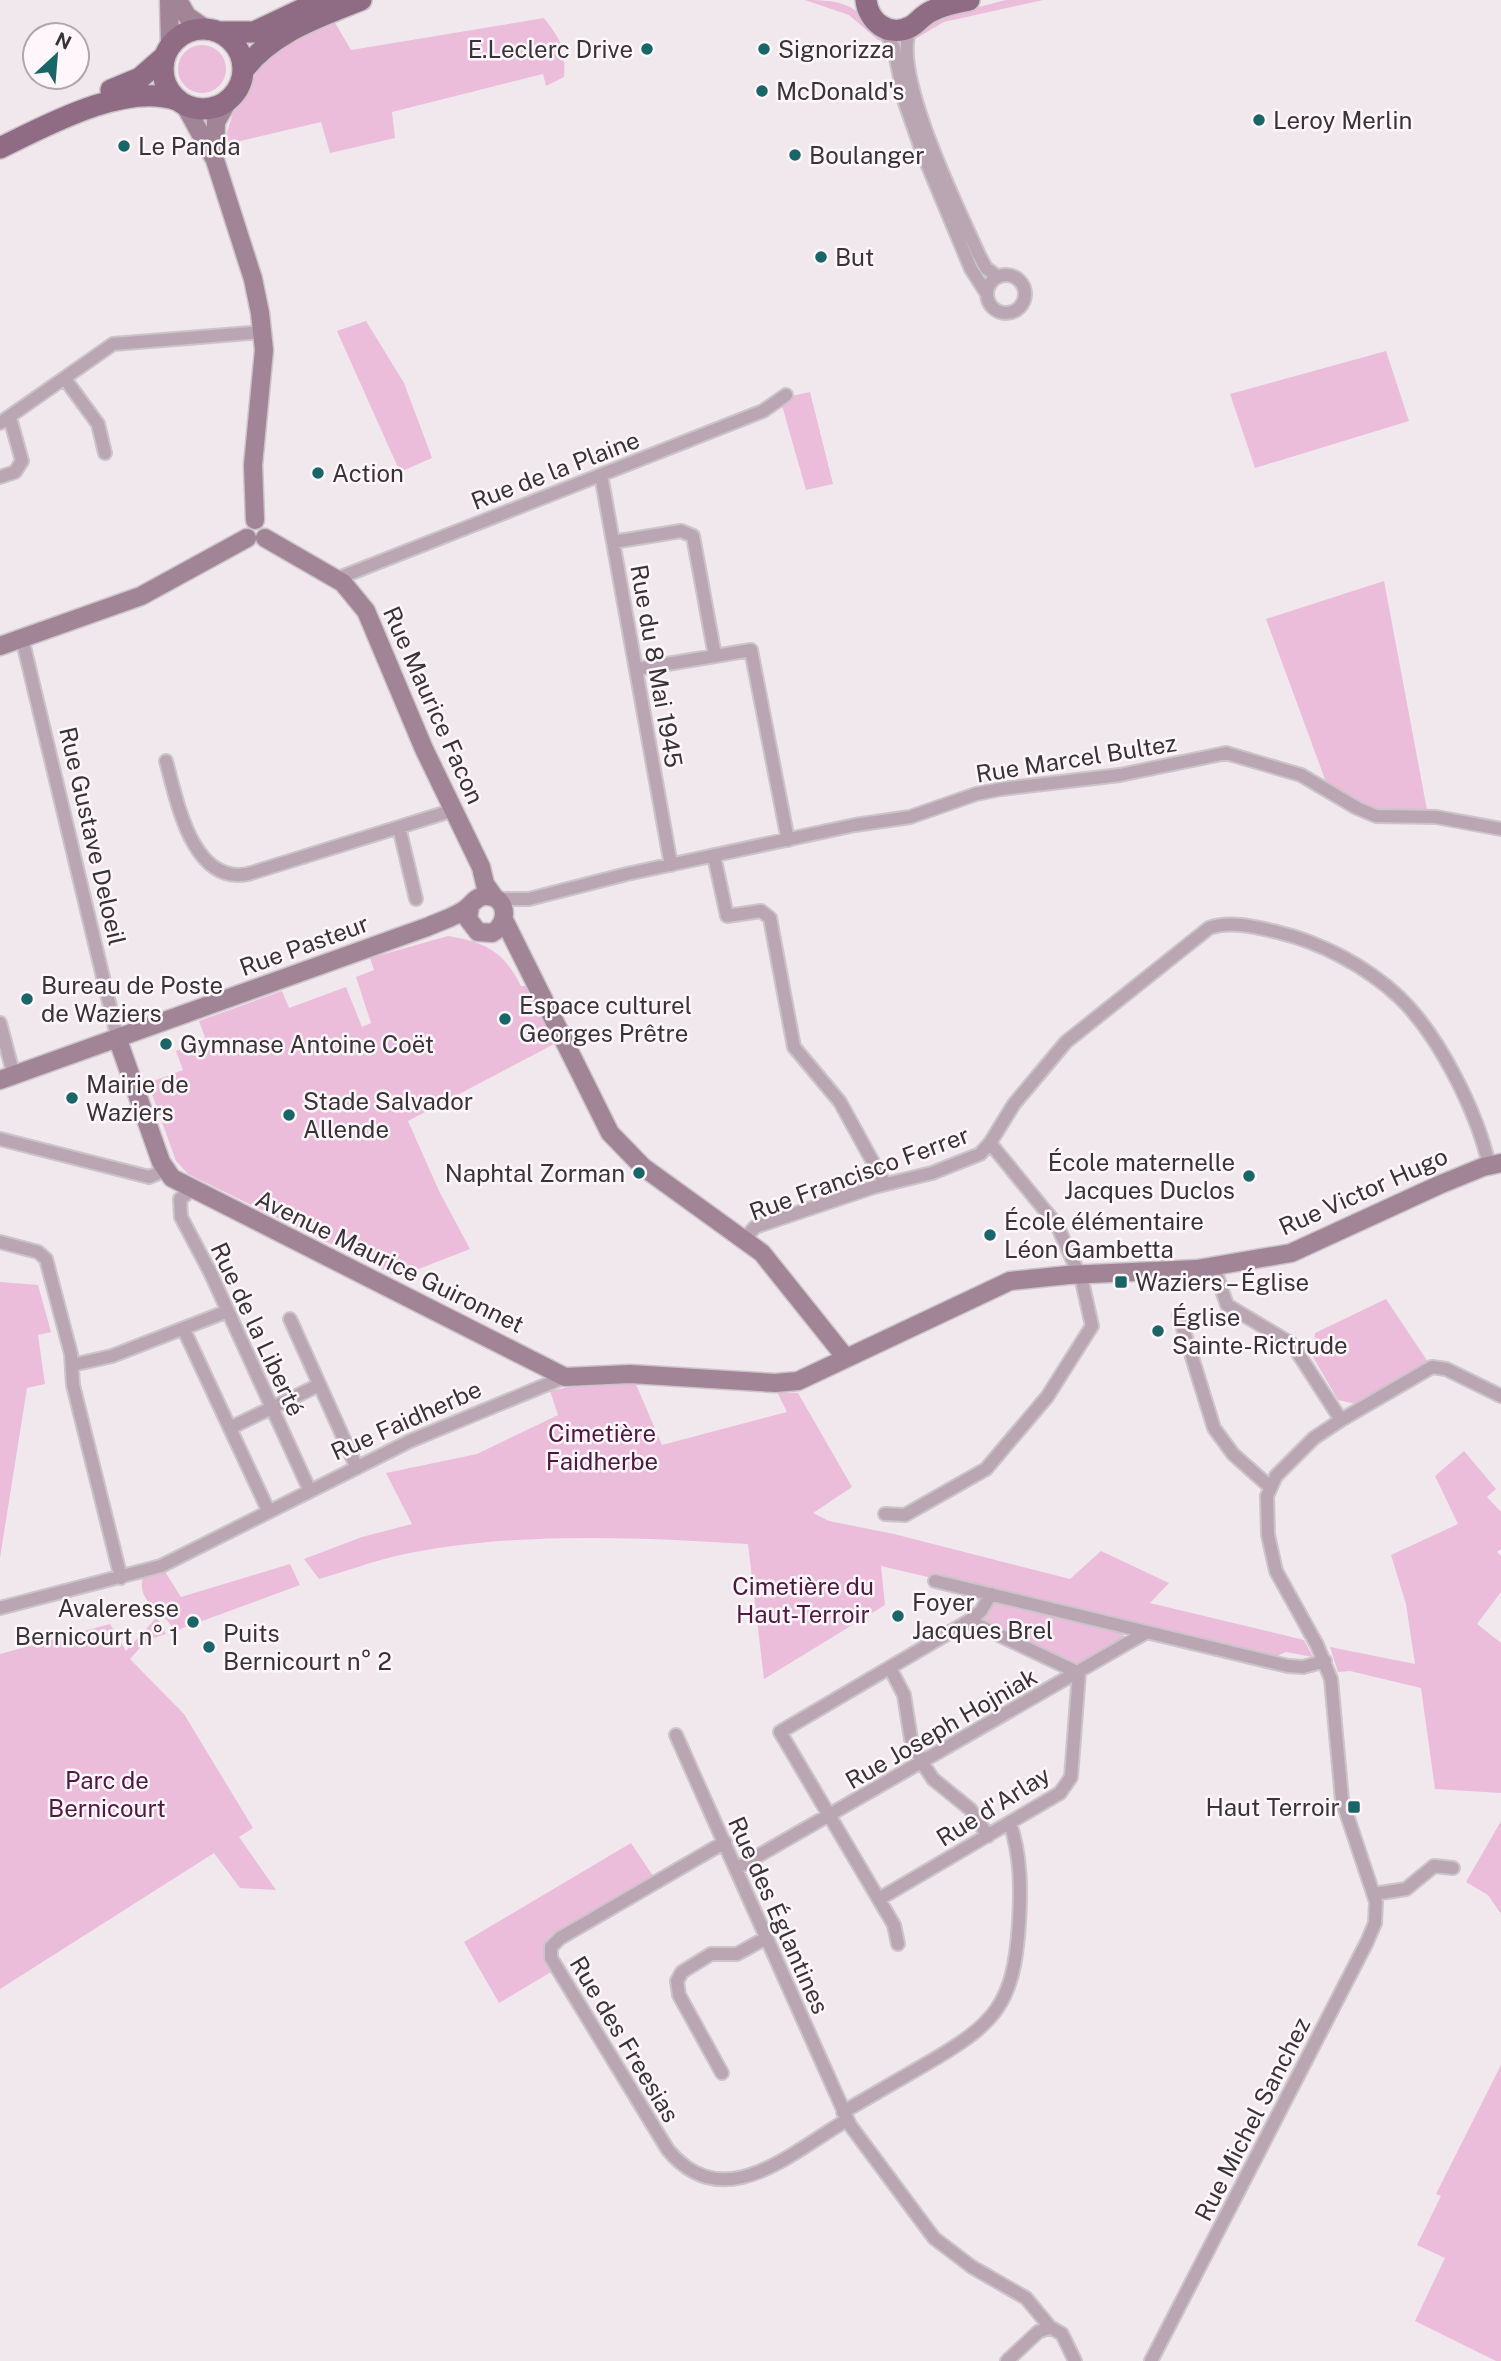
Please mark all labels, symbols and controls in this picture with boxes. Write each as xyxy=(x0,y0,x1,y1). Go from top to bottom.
north arrow xyxy=(21,21,91,91)
text: N xyxy=(52,28,75,54)
place label: E.Leclerc Drive xyxy=(468,35,633,63)
place label: Signorizza xyxy=(778,35,894,63)
marker: E.Leclerc Drive xyxy=(639,41,655,57)
marker: Signorizza xyxy=(756,41,772,57)
place label: McDonald's xyxy=(776,77,904,105)
marker: McDonald's xyxy=(754,83,770,99)
place label: Leroy Merlin xyxy=(1273,106,1412,134)
marker: Leroy Merlin xyxy=(1251,112,1267,128)
place label: Le Panda xyxy=(138,132,240,160)
marker: Le Panda xyxy=(116,138,132,154)
place label: Boulanger xyxy=(809,141,925,169)
marker: Boulanger xyxy=(787,147,803,163)
place label: But xyxy=(835,243,874,271)
marker: But xyxy=(813,249,829,265)
street label: Rue de la Plaine xyxy=(467,425,643,515)
place label: Action xyxy=(332,459,404,487)
marker: Action xyxy=(310,465,326,481)
street label: Rue du 8 Mai 1945 xyxy=(625,562,689,770)
street label: Rue Maurice Facon xyxy=(378,602,490,808)
street label: Rue Gustave Deloeil xyxy=(54,724,132,948)
street label: Rue Marcel Bultez xyxy=(974,728,1178,788)
street label: Rue Pasteur xyxy=(236,909,372,981)
place label: Bureau de Poste de Waziers xyxy=(41,971,223,1027)
marker: Bureau de Poste de Waziers xyxy=(19,991,35,1007)
place label: Espace culturel Georges Prêtre xyxy=(519,991,692,1047)
marker: Espace culturel Georges Prêtre xyxy=(497,1011,513,1027)
place label: Gymnase Antoine Coët xyxy=(180,1030,434,1058)
marker: Gymnase Antoine Coët xyxy=(158,1036,174,1052)
place label: Mairie de Waziers xyxy=(86,1070,189,1126)
place label: Stade Salvador Allende xyxy=(303,1087,473,1143)
marker: Mairie de Waziers xyxy=(64,1090,80,1106)
marker: Stade Salvador Allende xyxy=(281,1107,297,1123)
street label: Rue Francisco Ferrer xyxy=(745,1120,973,1226)
street label: Rue Victor Hugo xyxy=(1274,1141,1452,1241)
place label: École maternelle Jacques Duclos xyxy=(1048,1148,1235,1204)
place label: Naphtal Zorman xyxy=(445,1159,625,1187)
marker: Naphtal Zorman xyxy=(631,1165,647,1181)
marker: École maternelle Jacques Duclos xyxy=(1241,1168,1257,1184)
street label: Avenue Maurice Guironnet xyxy=(251,1184,529,1338)
place label: École élémentaire Léon Gambetta xyxy=(1004,1207,1204,1263)
marker: École élémentaire Léon Gambetta xyxy=(982,1227,998,1243)
street label: Rue de la Liberté xyxy=(206,1238,310,1420)
place label: Waziers – Église xyxy=(1135,1268,1309,1296)
marker: Waziers – Église xyxy=(1113,1274,1129,1290)
place label: Église Sainte-Rictrude xyxy=(1172,1303,1348,1359)
marker: Église Sainte-Rictrude xyxy=(1150,1323,1166,1339)
street label: Rue Faidherbe xyxy=(326,1374,486,1466)
park label: Cimetière Faidherbe xyxy=(546,1419,658,1475)
park label: Cimetière du Haut-Terroir xyxy=(732,1572,874,1628)
place label: Foyer Jacques Brel xyxy=(912,1588,1053,1644)
place label: Avaleresse Bernicourt n° 1 xyxy=(15,1594,179,1650)
marker: Foyer Jacques Brel xyxy=(890,1608,906,1624)
marker: Avaleresse Bernicourt n° 1 xyxy=(185,1614,201,1630)
place label: Puits Bernicourt n° 2 xyxy=(223,1619,392,1675)
marker: Puits Bernicourt n° 2 xyxy=(201,1639,217,1655)
street label: Rue Joseph Hojniak xyxy=(840,1662,1042,1794)
street label: Rue d'Arlay xyxy=(931,1760,1055,1852)
park label: Parc de Bernicourt xyxy=(48,1766,166,1822)
place label: Haut Terroir xyxy=(1206,1793,1340,1821)
marker: Haut Terroir xyxy=(1346,1799,1362,1815)
street label: Rue des Églantines xyxy=(723,1812,835,2018)
street label: Rue des Freesias xyxy=(564,1951,686,2127)
street label: Rue Michel Sanchez xyxy=(1189,2013,1315,2225)

